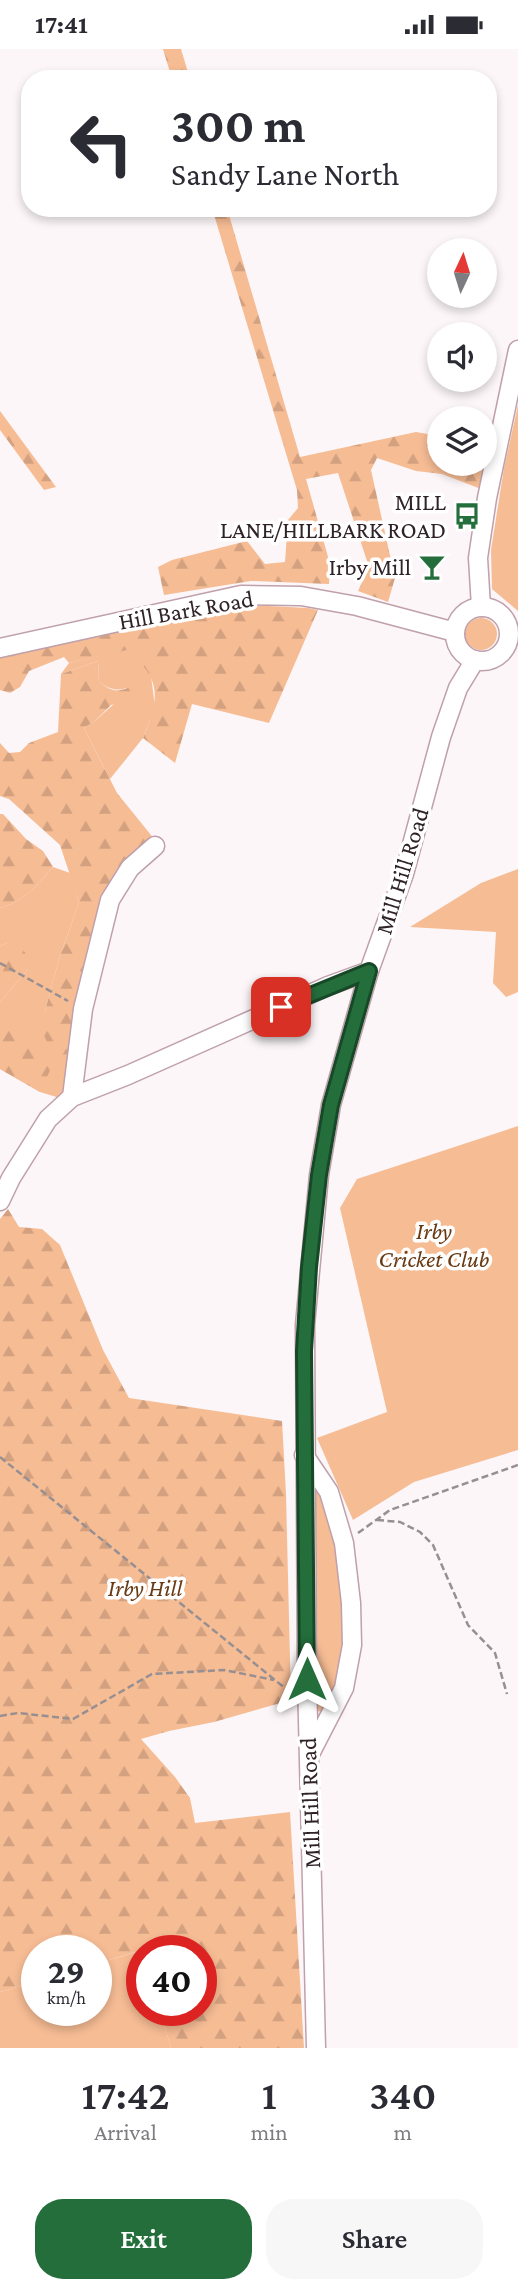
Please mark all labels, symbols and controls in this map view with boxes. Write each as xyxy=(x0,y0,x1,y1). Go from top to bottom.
text: 17:41 xyxy=(35,10,88,39)
icon: left xyxy=(56,98,147,189)
text: 300 m xyxy=(171,98,305,153)
text: Sandy Lane North xyxy=(171,156,399,192)
north arrow xyxy=(427,238,497,308)
map controls xyxy=(427,238,497,476)
button: sound xyxy=(427,322,497,392)
button: layers xyxy=(427,406,497,476)
place label: MILL LANE/HILLBARK ROAD xyxy=(220,488,446,543)
bus stop icon: MILL LANE/HILLBARK ROAD xyxy=(452,501,482,531)
bar icon: Irby Mill xyxy=(417,552,447,582)
place label: Irby Mill xyxy=(329,553,411,580)
street label: Hill Bark Road xyxy=(116,584,256,635)
street label: Mill Hill Road xyxy=(369,804,434,937)
pin xyxy=(251,977,311,1037)
icon: arrive xyxy=(262,988,300,1026)
park label: Irby Cricket Club xyxy=(379,1217,490,1272)
park label: Irby Hill xyxy=(108,1574,183,1601)
position arrow xyxy=(270,1642,344,1716)
street label: Mill Hill Road xyxy=(294,1737,325,1869)
speed limit sign: 40 xyxy=(126,1935,217,2026)
text: 29 xyxy=(48,1952,85,1991)
text: km/h xyxy=(47,1988,86,2008)
text: 17:42 xyxy=(82,2071,169,2118)
text: 1 xyxy=(262,2071,277,2118)
text: 340 xyxy=(369,2071,436,2118)
text: Arrival xyxy=(94,2119,157,2145)
text: min xyxy=(251,2119,288,2145)
text: m xyxy=(394,2119,412,2145)
button: Exit xyxy=(35,2199,252,2279)
button: Share xyxy=(266,2199,483,2279)

